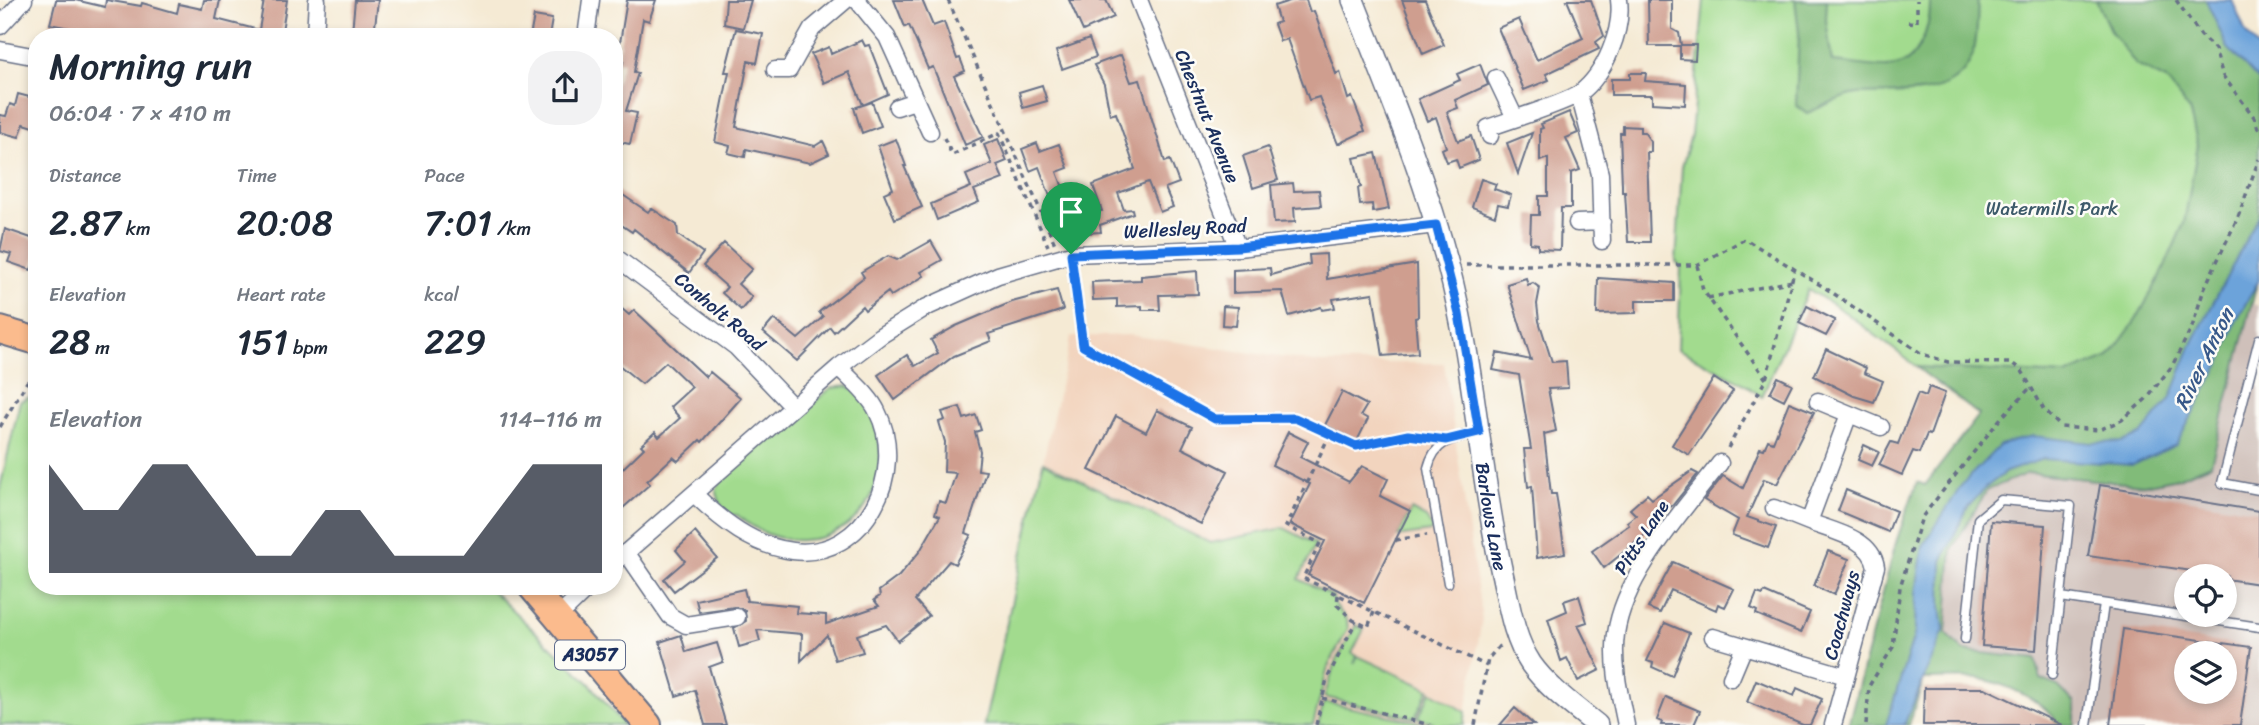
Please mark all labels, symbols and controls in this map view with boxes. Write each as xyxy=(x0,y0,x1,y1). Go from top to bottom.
text: Morning run xyxy=(49,33,252,100)
street label: Chestnut Avenue xyxy=(1166,44,1250,189)
button: share xyxy=(528,51,602,125)
text: 06:04 · 7 × 410 m xyxy=(49,93,231,134)
text: Distance xyxy=(49,159,121,192)
text: Time xyxy=(237,159,277,192)
text: Pace xyxy=(424,159,465,192)
pin xyxy=(1041,182,1101,254)
text: 2.87 xyxy=(49,192,121,254)
text: 20:08 xyxy=(237,192,333,254)
text: 7:01 xyxy=(424,192,492,254)
park label: Watermills Park xyxy=(1986,192,2118,225)
icon: arrive xyxy=(1052,193,1090,231)
street label: Wellesley Road xyxy=(1123,209,1249,248)
text: km xyxy=(121,212,150,245)
text: /km xyxy=(492,212,531,245)
street label: Conholt Road xyxy=(667,263,773,360)
text: Elevation xyxy=(49,278,126,311)
text: Heart rate xyxy=(237,278,326,311)
text: kcal xyxy=(424,278,459,311)
water label: River Anton xyxy=(2163,299,2246,416)
text: 28 xyxy=(49,311,90,373)
text: 151 xyxy=(237,311,288,373)
text: 229 xyxy=(424,311,486,373)
text: m xyxy=(90,331,110,364)
text: bpm xyxy=(288,331,328,364)
text: Elevation xyxy=(49,399,142,440)
text: 114–116 m xyxy=(498,399,602,440)
street label: Barlows Lane xyxy=(1466,460,1517,574)
street label: Pitts Lane xyxy=(1605,493,1678,581)
map controls xyxy=(2174,564,2237,704)
button: locate xyxy=(2174,564,2237,627)
street label: Coachways xyxy=(1814,566,1869,664)
road number: A3057 xyxy=(555,640,625,670)
button: layers xyxy=(2174,641,2237,704)

